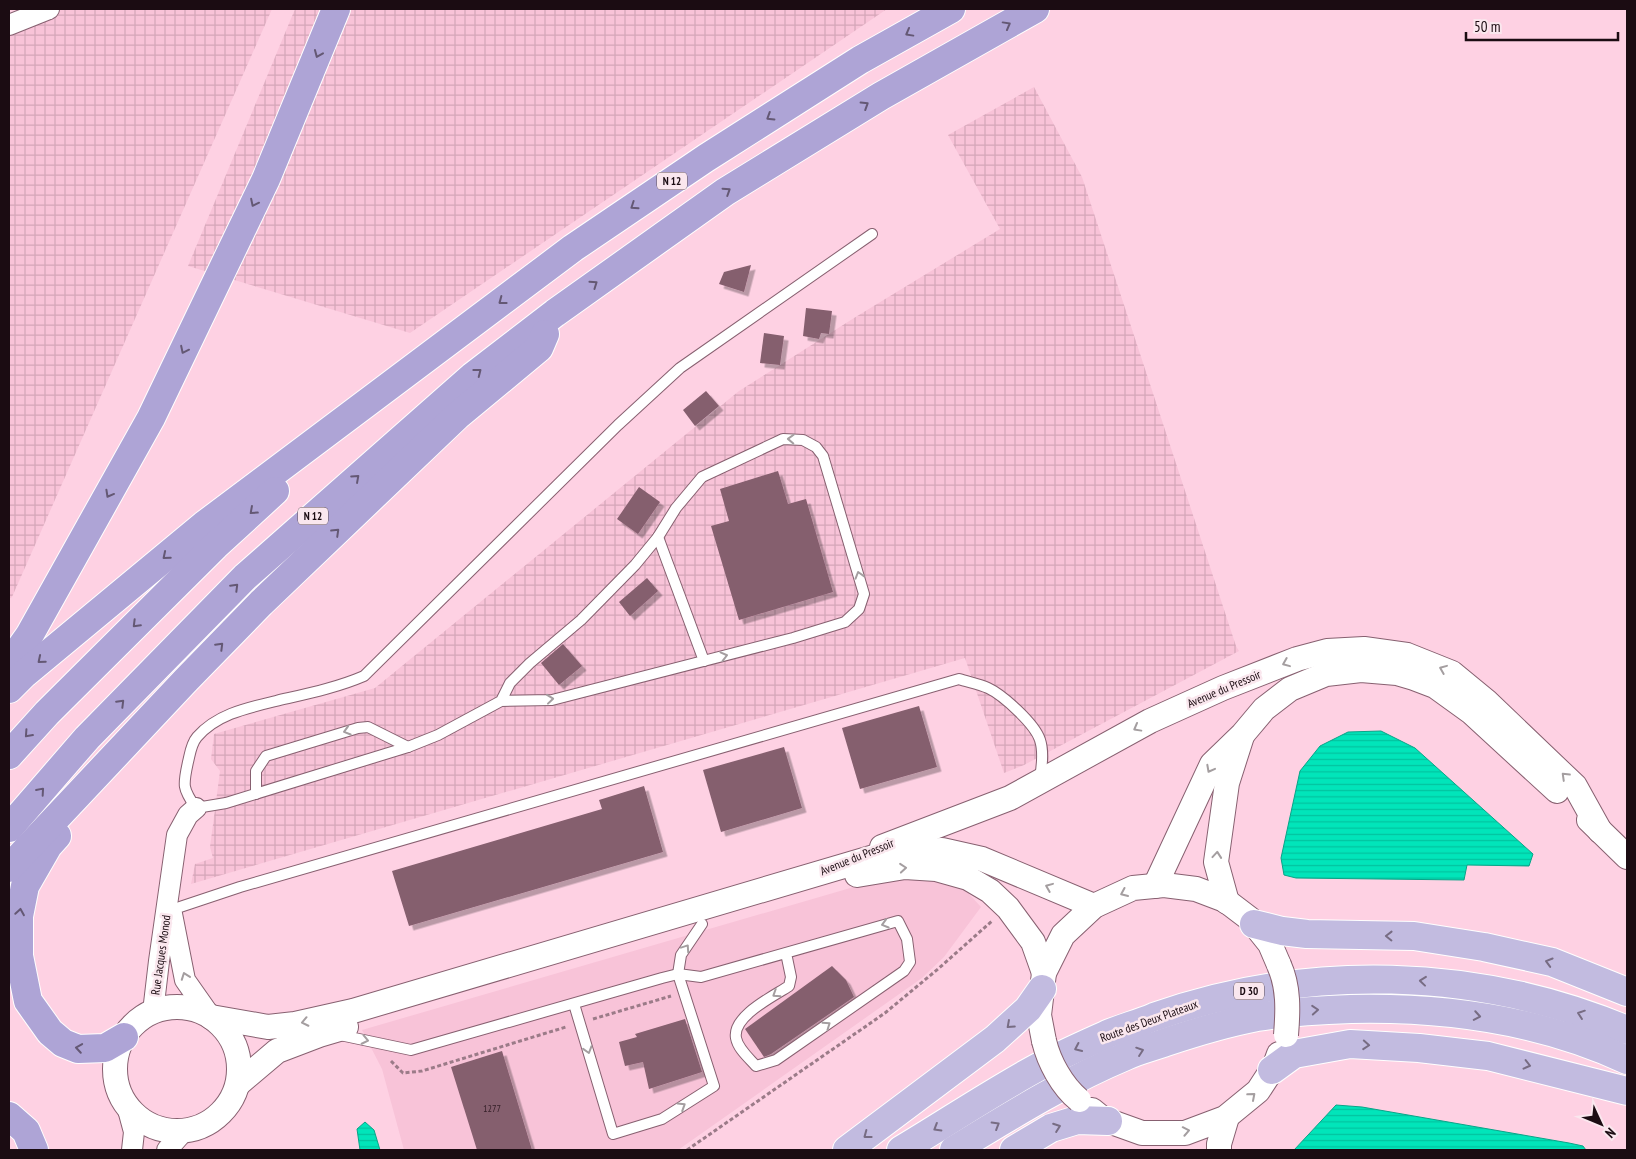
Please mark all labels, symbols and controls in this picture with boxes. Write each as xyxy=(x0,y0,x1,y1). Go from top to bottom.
scale bar xyxy=(1466,10,1618,42)
text: 50 m xyxy=(1474,17,1500,36)
one-way arrow xyxy=(1001,21,1010,31)
one-way arrow xyxy=(905,26,914,36)
one-way arrow xyxy=(313,49,324,58)
one-way arrow xyxy=(860,102,869,112)
one-way arrow xyxy=(766,111,775,120)
road number: N 12 xyxy=(657,172,687,190)
one-way arrow xyxy=(722,188,731,197)
one-way arrow xyxy=(250,198,260,207)
one-way arrow xyxy=(630,200,639,210)
one-way arrow xyxy=(589,281,598,290)
one-way arrow xyxy=(498,295,508,304)
one-way arrow xyxy=(179,345,190,354)
one-way arrow xyxy=(472,369,482,378)
one-way arrow xyxy=(787,434,795,445)
one-way arrow xyxy=(350,475,359,484)
one-way arrow xyxy=(105,488,115,497)
one-way arrow xyxy=(250,505,259,514)
road number: N 12 xyxy=(298,508,328,524)
one-way arrow xyxy=(330,529,339,538)
one-way arrow xyxy=(163,551,172,560)
one-way arrow xyxy=(854,571,864,580)
one-way arrow xyxy=(229,584,238,593)
one-way arrow xyxy=(133,618,142,627)
one-way arrow xyxy=(214,643,223,652)
one-way arrow xyxy=(720,651,728,661)
one-way arrow xyxy=(38,654,47,662)
one-way arrow xyxy=(1282,657,1291,668)
one-way arrow xyxy=(1439,665,1448,676)
street label: Avenue du Pressoir xyxy=(1185,666,1263,711)
one-way arrow xyxy=(546,694,554,705)
one-way arrow xyxy=(115,700,124,709)
one-way arrow xyxy=(1133,722,1142,732)
one-way arrow xyxy=(343,726,351,736)
one-way arrow xyxy=(25,729,34,738)
one-way arrow xyxy=(1206,764,1216,773)
one-way arrow xyxy=(1561,773,1570,782)
one-way arrow xyxy=(35,788,44,797)
street label: Avenue du Pressoir xyxy=(818,835,897,878)
one-way arrow xyxy=(1211,851,1222,859)
one-way arrow xyxy=(900,863,908,874)
one-way arrow xyxy=(1045,883,1054,893)
one-way arrow xyxy=(1120,886,1129,897)
one-way arrow xyxy=(14,907,25,915)
street label: Rue Jacques Monod xyxy=(147,914,174,996)
one-way arrow xyxy=(881,919,890,929)
one-way arrow xyxy=(1385,930,1393,941)
one-way arrow xyxy=(680,944,689,954)
one-way arrow xyxy=(1545,957,1553,968)
one-way arrow xyxy=(181,972,191,981)
one-way arrow xyxy=(1418,976,1426,987)
road number: D 30 xyxy=(1234,982,1264,999)
one-way arrow xyxy=(773,988,782,997)
street label: Route des Deux Plateaux xyxy=(1098,996,1200,1045)
one-way arrow xyxy=(1311,1005,1319,1016)
one-way arrow xyxy=(1578,1009,1586,1019)
one-way arrow xyxy=(1473,1010,1481,1021)
one-way arrow xyxy=(301,1016,309,1026)
one-way arrow xyxy=(1006,1019,1015,1028)
one-way arrow xyxy=(821,1022,830,1031)
one-way arrow xyxy=(361,1034,370,1045)
one-way arrow xyxy=(1363,1039,1371,1050)
one-way arrow xyxy=(1075,1042,1084,1052)
one-way arrow xyxy=(75,1043,84,1053)
one-way arrow xyxy=(582,1046,592,1054)
one-way arrow xyxy=(1136,1047,1144,1057)
one-way arrow xyxy=(1523,1059,1532,1070)
one-way arrow xyxy=(1246,1092,1255,1101)
north arrow xyxy=(1576,1099,1626,1149)
house number: 1277 xyxy=(483,1102,501,1115)
one-way arrow xyxy=(677,1103,686,1113)
one-way arrow xyxy=(990,1121,999,1131)
one-way arrow xyxy=(934,1122,943,1132)
one-way arrow xyxy=(1052,1123,1060,1133)
text: N xyxy=(1601,1124,1619,1142)
one-way arrow xyxy=(1182,1126,1190,1137)
one-way arrow xyxy=(863,1129,873,1138)

